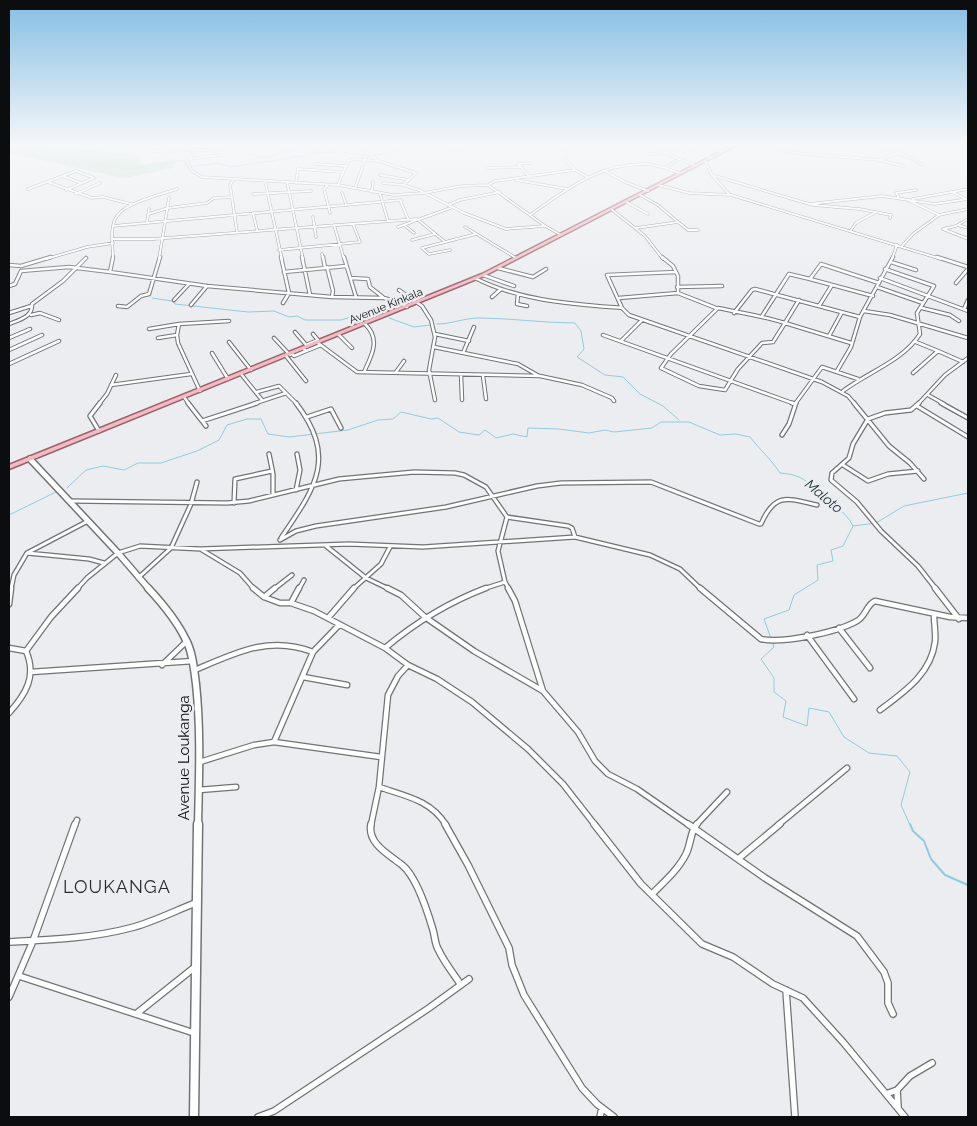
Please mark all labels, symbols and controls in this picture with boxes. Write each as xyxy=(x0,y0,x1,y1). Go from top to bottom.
street label: Avenue Kinkala xyxy=(347,285,425,327)
water label: Maloto xyxy=(802,476,846,516)
street label: Avenue Loukanga xyxy=(175,695,193,821)
district label: LOUKANGA xyxy=(63,876,171,897)

